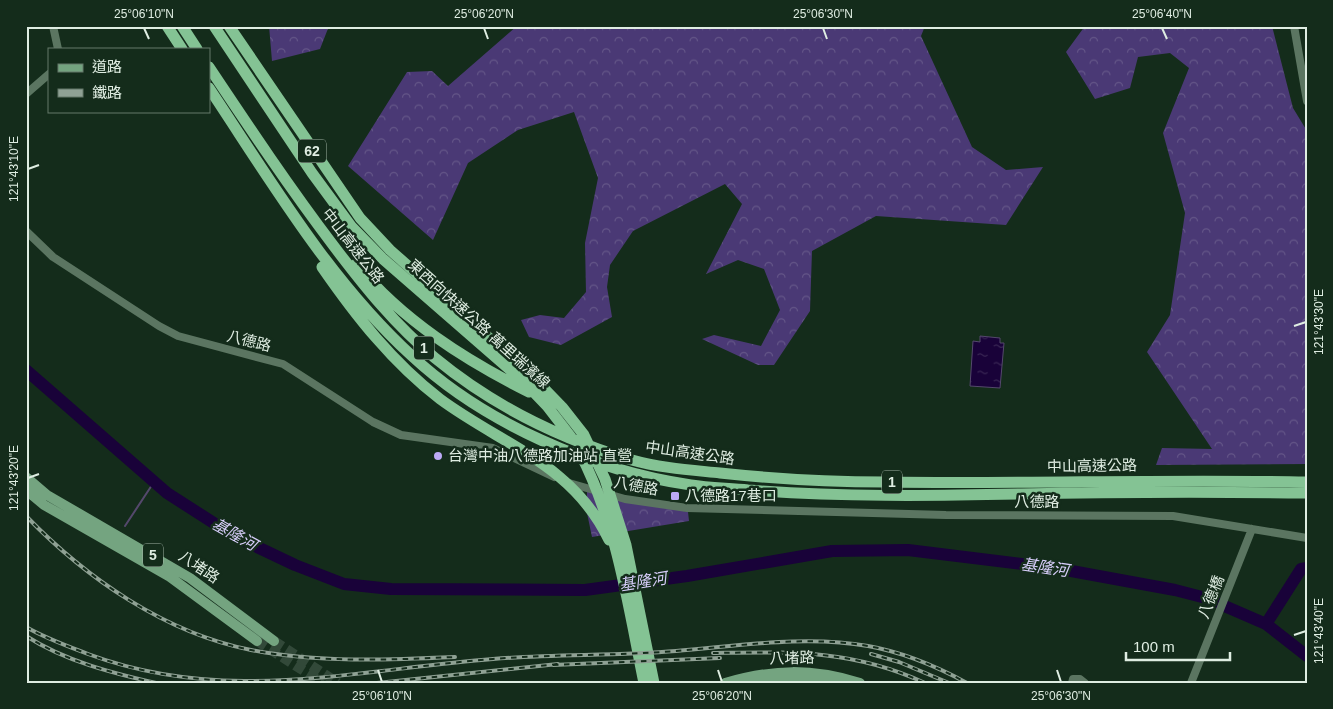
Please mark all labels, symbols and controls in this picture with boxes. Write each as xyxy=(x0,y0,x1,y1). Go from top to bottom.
text: 25°06'10"N xyxy=(114,7,174,21)
text: 25°06'20"N xyxy=(454,7,514,21)
text: 25°06'30"N xyxy=(793,7,853,21)
text: 25°06'40"N xyxy=(1132,7,1192,21)
legend xyxy=(48,48,210,112)
text: 道路 xyxy=(92,58,122,75)
text: 鐵路 xyxy=(92,84,122,101)
text: 121°43'10"E xyxy=(7,136,21,202)
road number: 62 xyxy=(298,140,326,162)
street label: 中山高速公路 xyxy=(319,205,388,286)
street label: 東西向快速公路 萬里瑞濱線 xyxy=(405,256,553,392)
text: 121°43'30"E xyxy=(1312,289,1326,355)
street label: 八德路 xyxy=(225,327,273,354)
road number: 1 xyxy=(414,336,434,359)
street label: 中山高速公路 xyxy=(644,438,736,467)
text: 121°43'20"E xyxy=(7,445,21,511)
place label: 台灣中油八德路加油站 直營 xyxy=(448,447,632,464)
marker: 台灣中油八德路加油站 直營 xyxy=(432,450,444,462)
street label: 中山高速公路 xyxy=(1047,456,1137,475)
road number: 1 xyxy=(882,471,902,494)
street label: 八德路 xyxy=(612,473,660,498)
place label: 八德路17巷口 xyxy=(685,487,777,504)
marker: 八德路17巷口 xyxy=(669,490,681,502)
street label: 八德路 xyxy=(1014,493,1060,510)
water label: 基隆河 xyxy=(210,515,262,555)
road number: 5 xyxy=(143,544,163,566)
street label: 八堵路 xyxy=(176,547,223,586)
water label: 基隆河 xyxy=(1020,556,1073,580)
water label: 基隆河 xyxy=(618,569,671,594)
street label: 八德橋 xyxy=(1194,573,1227,621)
text: 121°43'40"E xyxy=(1312,598,1326,664)
scale bar xyxy=(1126,629,1229,661)
text: 100 m xyxy=(1133,638,1175,655)
street label: 八堵路 xyxy=(769,649,815,666)
text: 25°06'10"N xyxy=(352,689,412,703)
text: 25°06'20"N xyxy=(692,689,752,703)
text: 25°06'30"N xyxy=(1031,689,1091,703)

